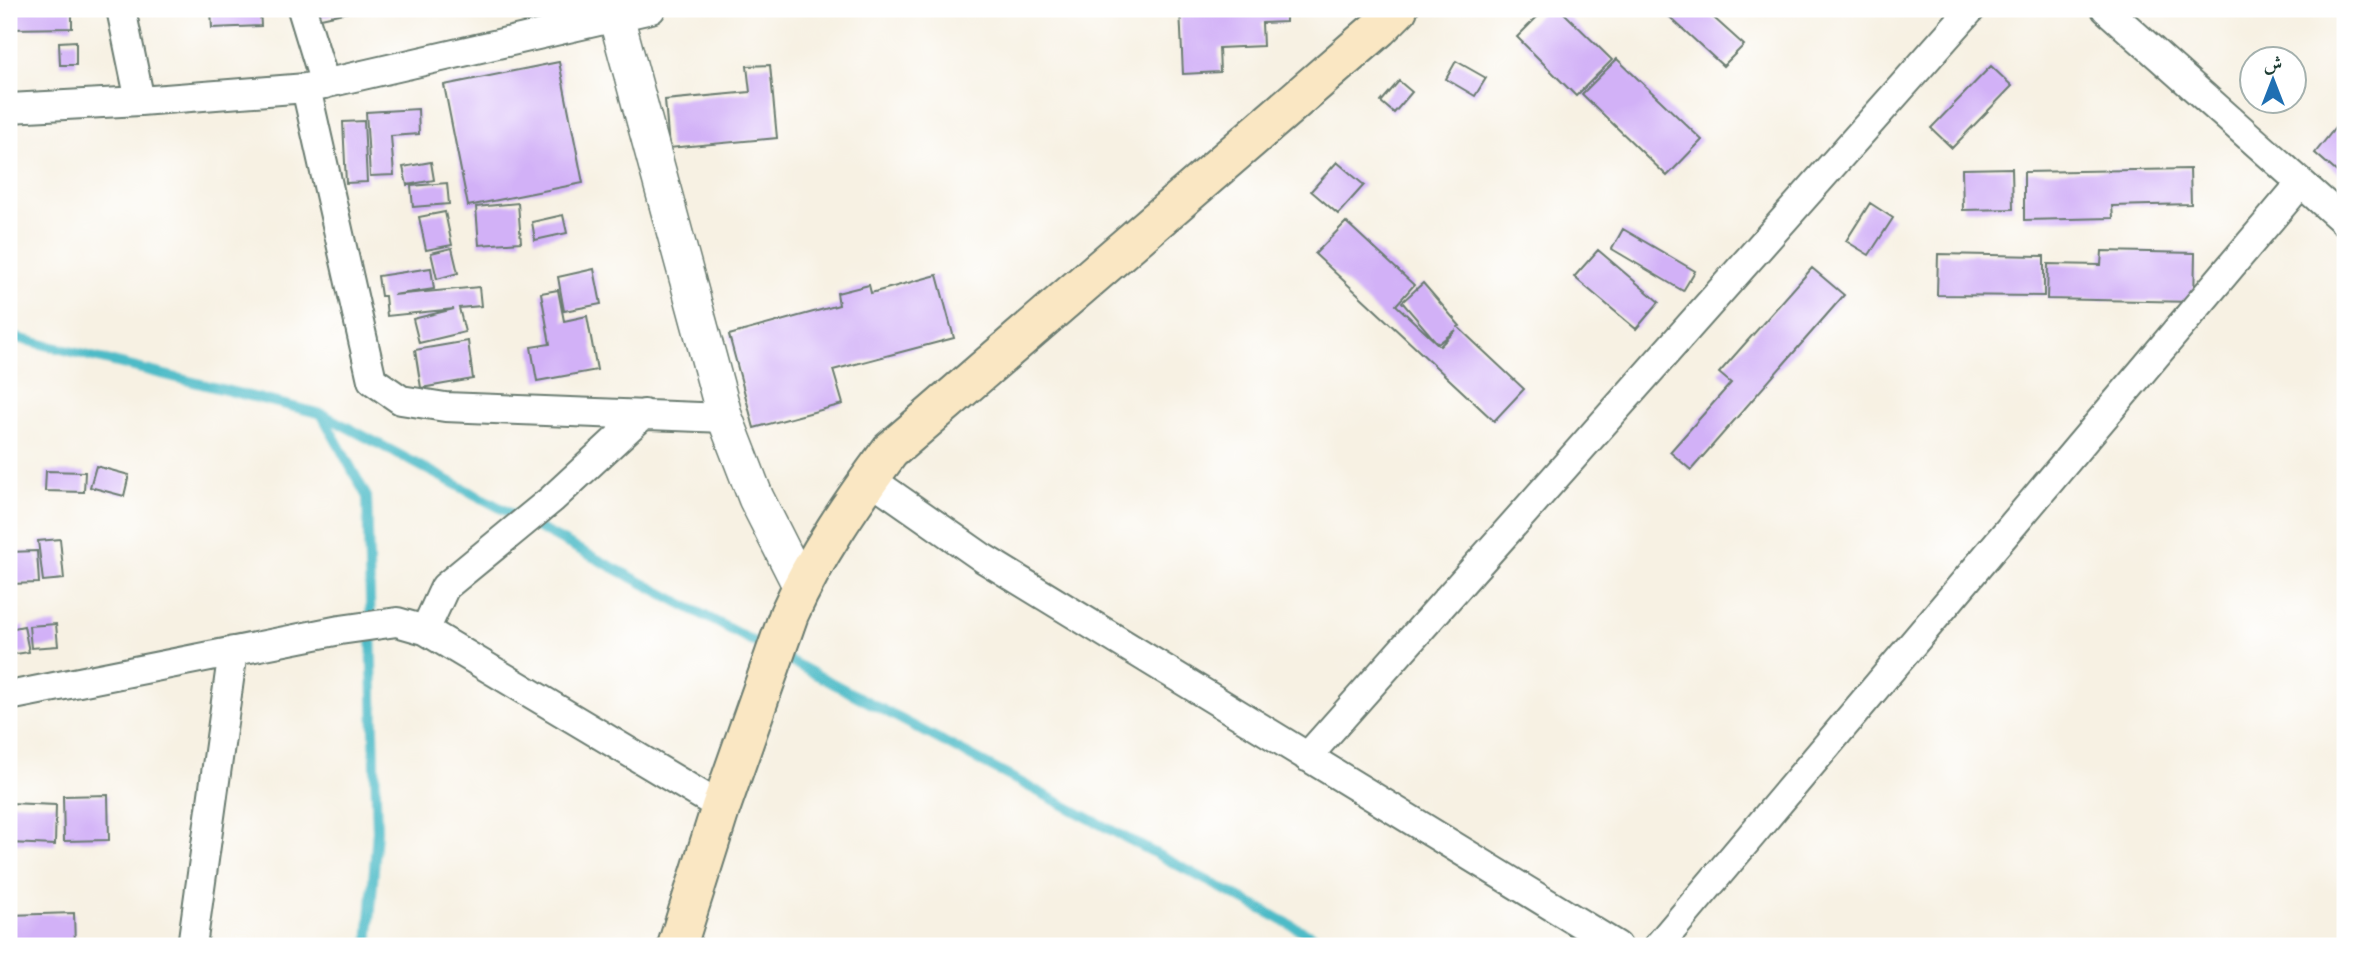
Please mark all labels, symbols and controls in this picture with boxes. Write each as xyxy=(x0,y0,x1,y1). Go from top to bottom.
north arrow xyxy=(2238,46,2308,116)
text: ش xyxy=(2264,51,2282,76)

